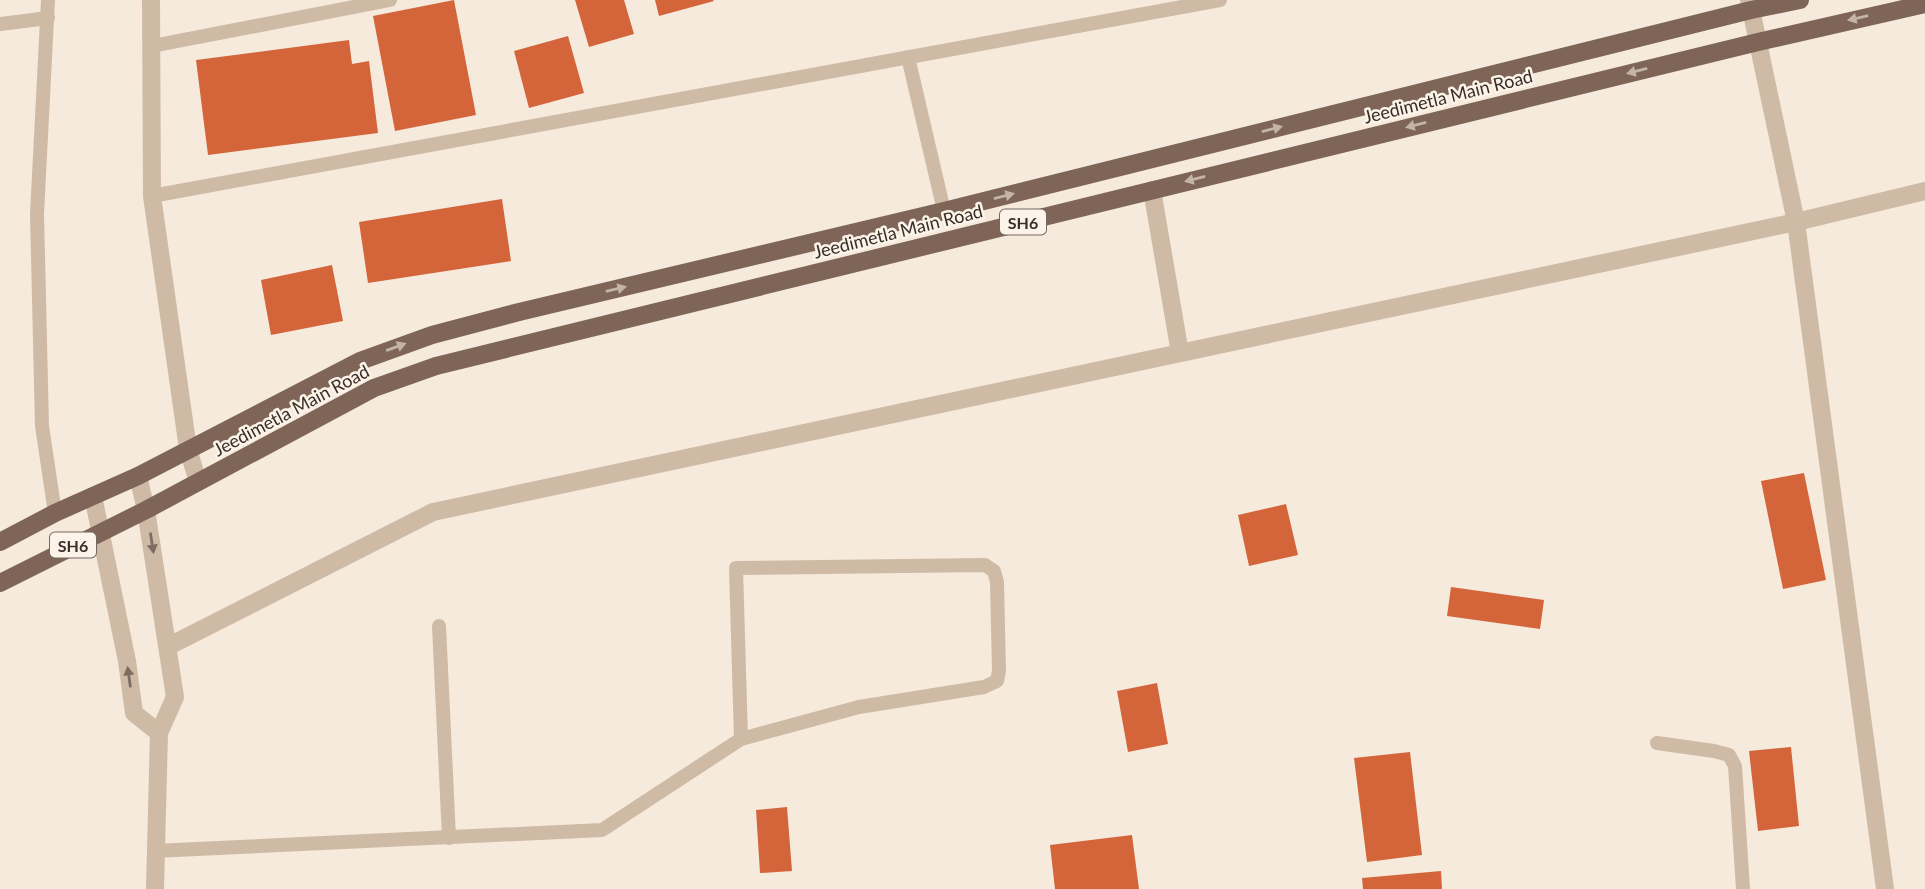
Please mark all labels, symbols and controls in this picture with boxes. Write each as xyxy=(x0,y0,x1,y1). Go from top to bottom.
one-way arrow xyxy=(1847,13,1869,24)
street label: Jeedimetla Main Road xyxy=(1361,64,1535,128)
one-way arrow xyxy=(1626,66,1648,77)
one-way arrow xyxy=(1405,120,1427,131)
one-way arrow xyxy=(1261,123,1283,134)
one-way arrow xyxy=(1184,174,1206,185)
one-way arrow xyxy=(993,190,1015,201)
street label: Jeedimetla Main Road xyxy=(811,199,985,263)
road number: SH6 xyxy=(1000,210,1046,234)
one-way arrow xyxy=(605,283,627,294)
one-way arrow xyxy=(385,341,406,352)
street label: Jeedimetla Main Road xyxy=(209,360,373,460)
road number: SH6 xyxy=(50,532,96,558)
one-way arrow xyxy=(147,532,158,554)
one-way arrow xyxy=(123,666,134,688)

